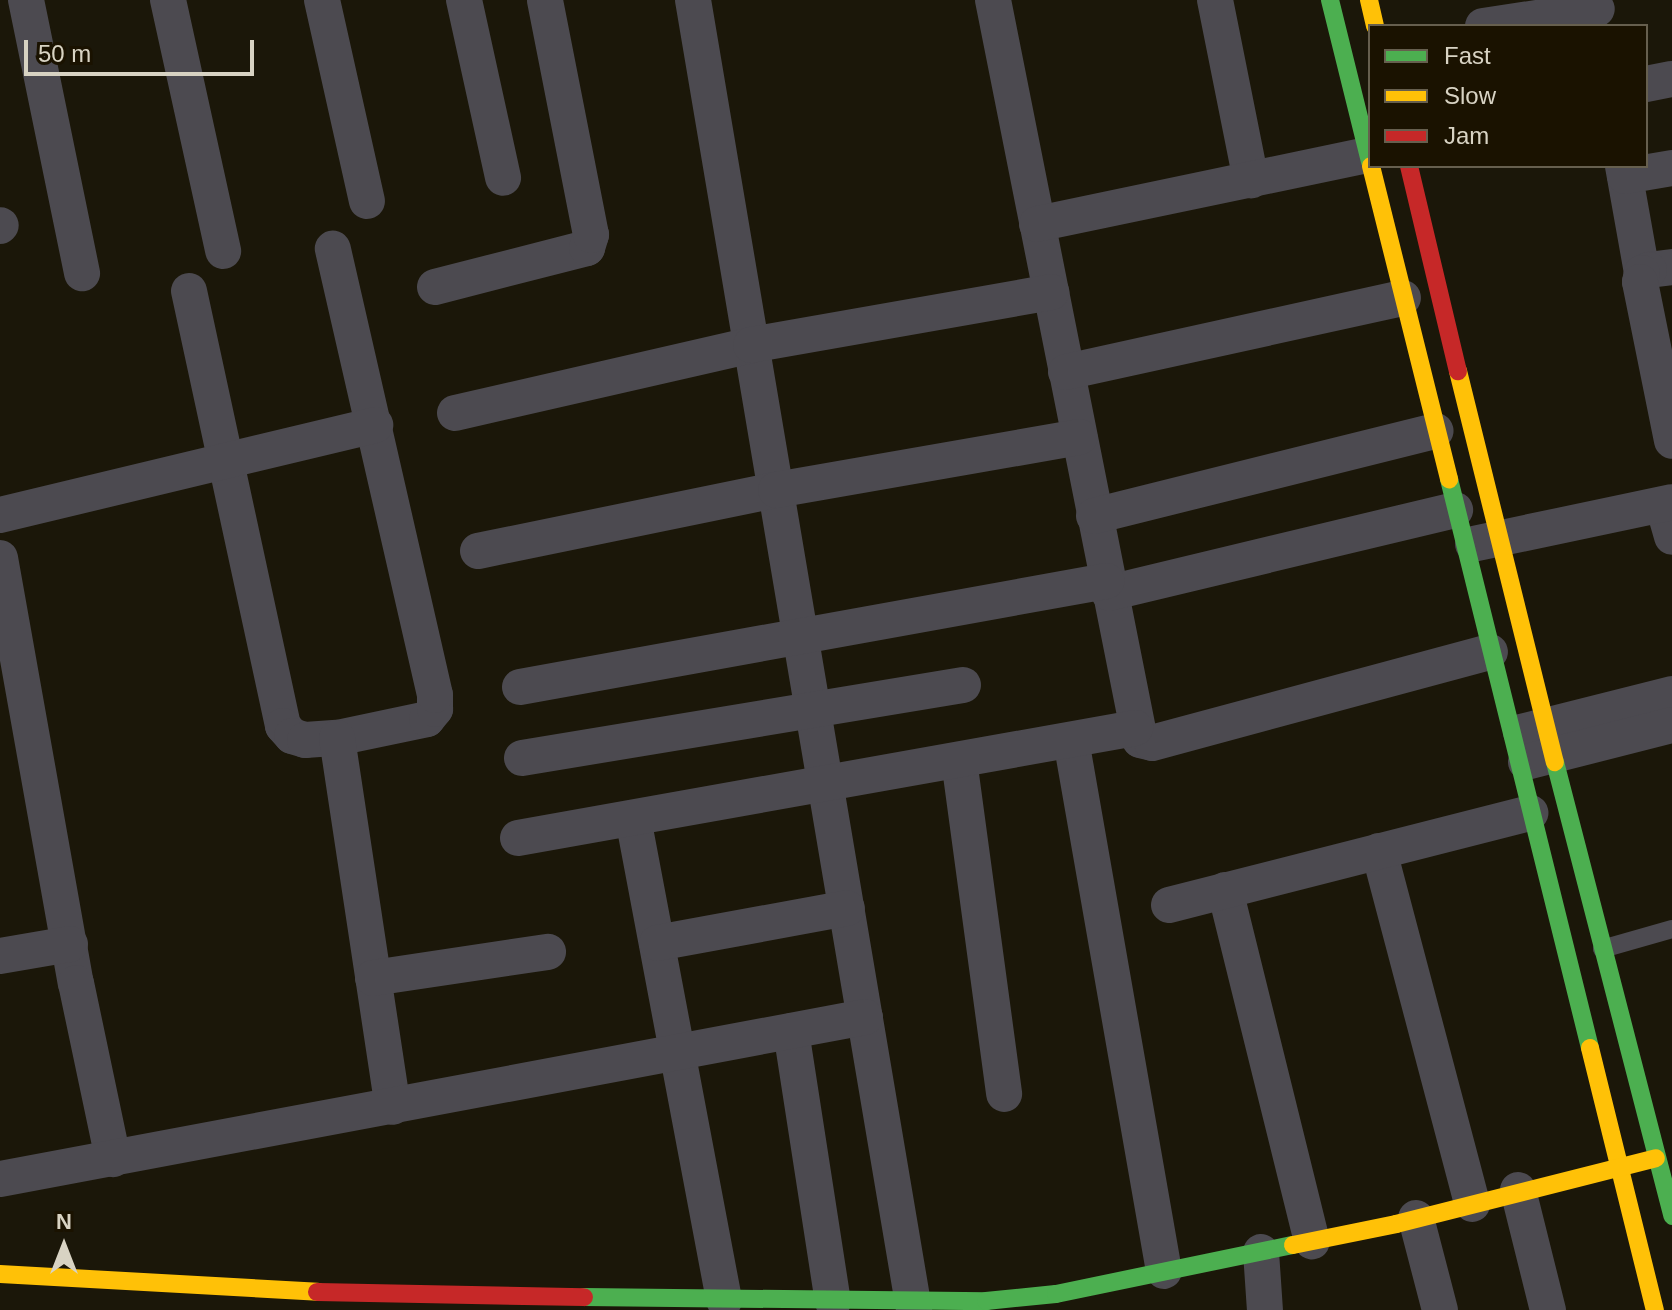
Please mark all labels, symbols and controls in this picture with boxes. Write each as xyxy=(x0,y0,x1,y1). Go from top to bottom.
scale bar xyxy=(28,24,258,74)
legend xyxy=(1368,24,1648,168)
text: 50 m xyxy=(38,40,91,67)
text: Fast xyxy=(1444,42,1491,69)
text: Slow xyxy=(1444,82,1496,109)
text: Jam xyxy=(1444,122,1489,149)
north arrow xyxy=(24,1206,104,1286)
text: N xyxy=(56,1209,72,1234)

